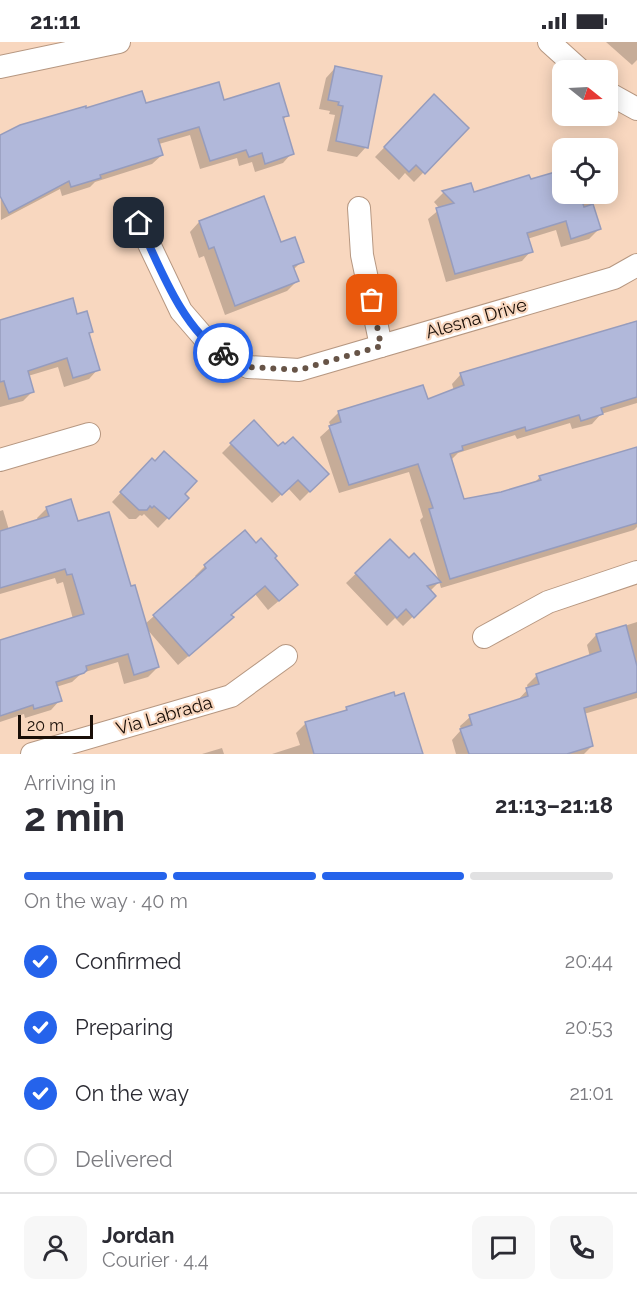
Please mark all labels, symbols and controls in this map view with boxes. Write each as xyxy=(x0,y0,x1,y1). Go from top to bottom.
text: 21:11 xyxy=(30,8,80,34)
north arrow xyxy=(552,60,618,126)
map controls xyxy=(552,60,618,204)
button: locate xyxy=(552,138,618,204)
pin xyxy=(113,197,164,248)
icon: home xyxy=(122,206,155,239)
pin xyxy=(346,274,397,325)
icon: bag xyxy=(355,283,388,316)
street label: Alesna Drive xyxy=(423,293,529,342)
courier xyxy=(193,323,253,383)
icon: bike xyxy=(207,337,240,370)
street label: Via Labrada xyxy=(113,691,215,739)
scale bar xyxy=(18,712,93,740)
text: 20 m xyxy=(27,716,64,735)
text: Arriving in xyxy=(24,771,116,795)
text: 21:13–21:18 xyxy=(495,792,613,818)
text: 2 min xyxy=(24,794,125,840)
text: On the way · 40 m xyxy=(24,889,188,913)
icon: check xyxy=(24,945,57,978)
text: Confirmed xyxy=(75,948,182,974)
text: 20:44 xyxy=(565,949,613,973)
icon: check xyxy=(24,1011,57,1044)
text: Preparing xyxy=(75,1014,173,1040)
text: 20:53 xyxy=(565,1015,613,1039)
icon: check xyxy=(24,1077,57,1110)
text: On the way xyxy=(75,1080,189,1106)
text: 21:01 xyxy=(569,1081,613,1105)
text: Delivered xyxy=(75,1146,173,1172)
button: person xyxy=(24,1216,87,1279)
button: chat xyxy=(472,1216,535,1279)
button: phone xyxy=(550,1216,613,1279)
text: Jordan xyxy=(102,1222,174,1248)
text: Courier · 4.4 xyxy=(102,1248,209,1272)

